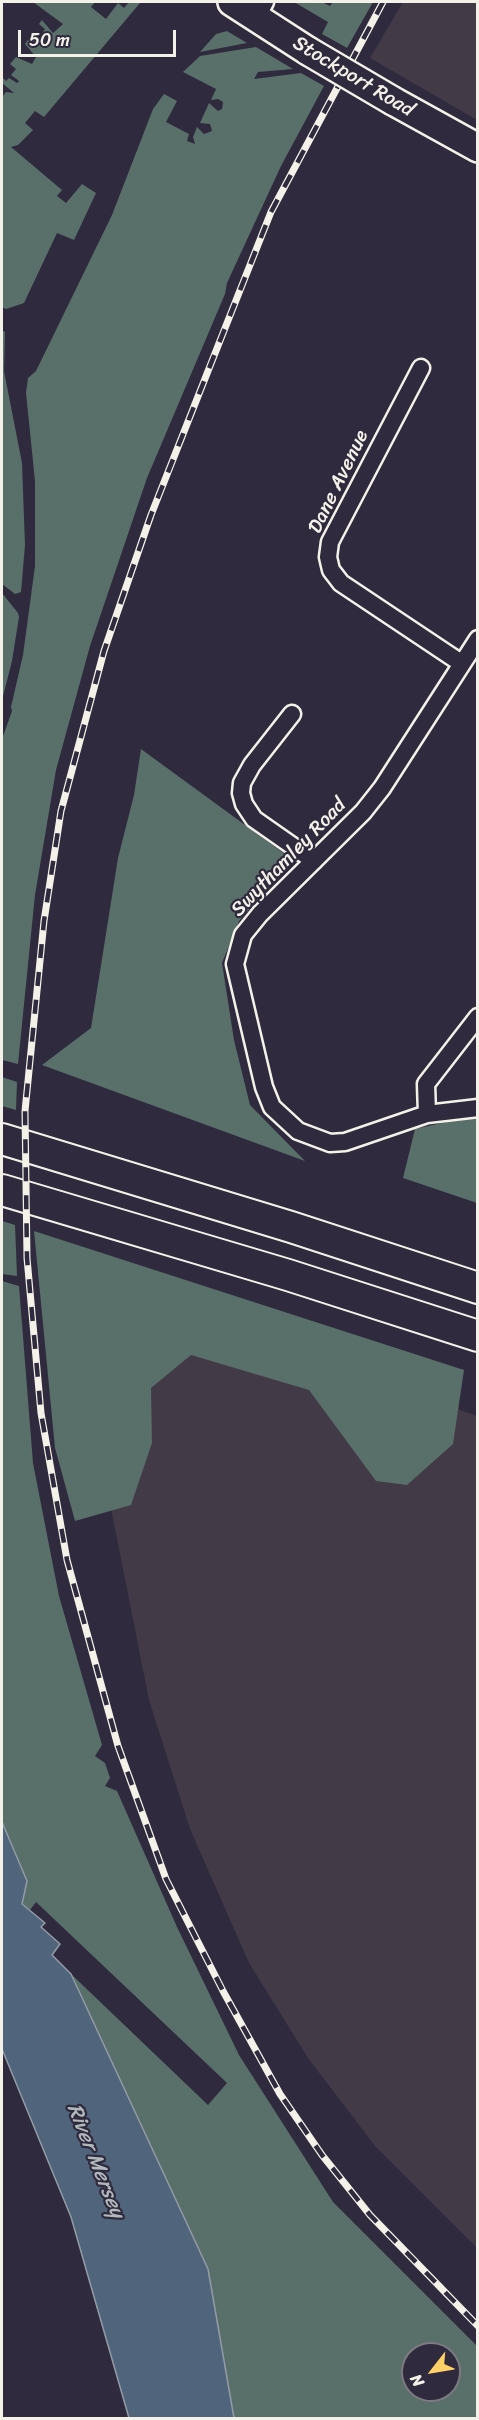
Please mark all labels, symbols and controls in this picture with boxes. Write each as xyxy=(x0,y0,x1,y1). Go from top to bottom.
scale bar xyxy=(21,18,178,56)
text: 50 m xyxy=(29,24,70,56)
street label: Stockport Road xyxy=(288,31,418,123)
street label: Dane Avenue xyxy=(304,426,374,538)
street label: Swythamley Road xyxy=(226,794,352,922)
water label: River Mersey xyxy=(61,2100,129,2222)
north arrow xyxy=(401,2342,461,2402)
text: N xyxy=(402,2368,432,2393)

